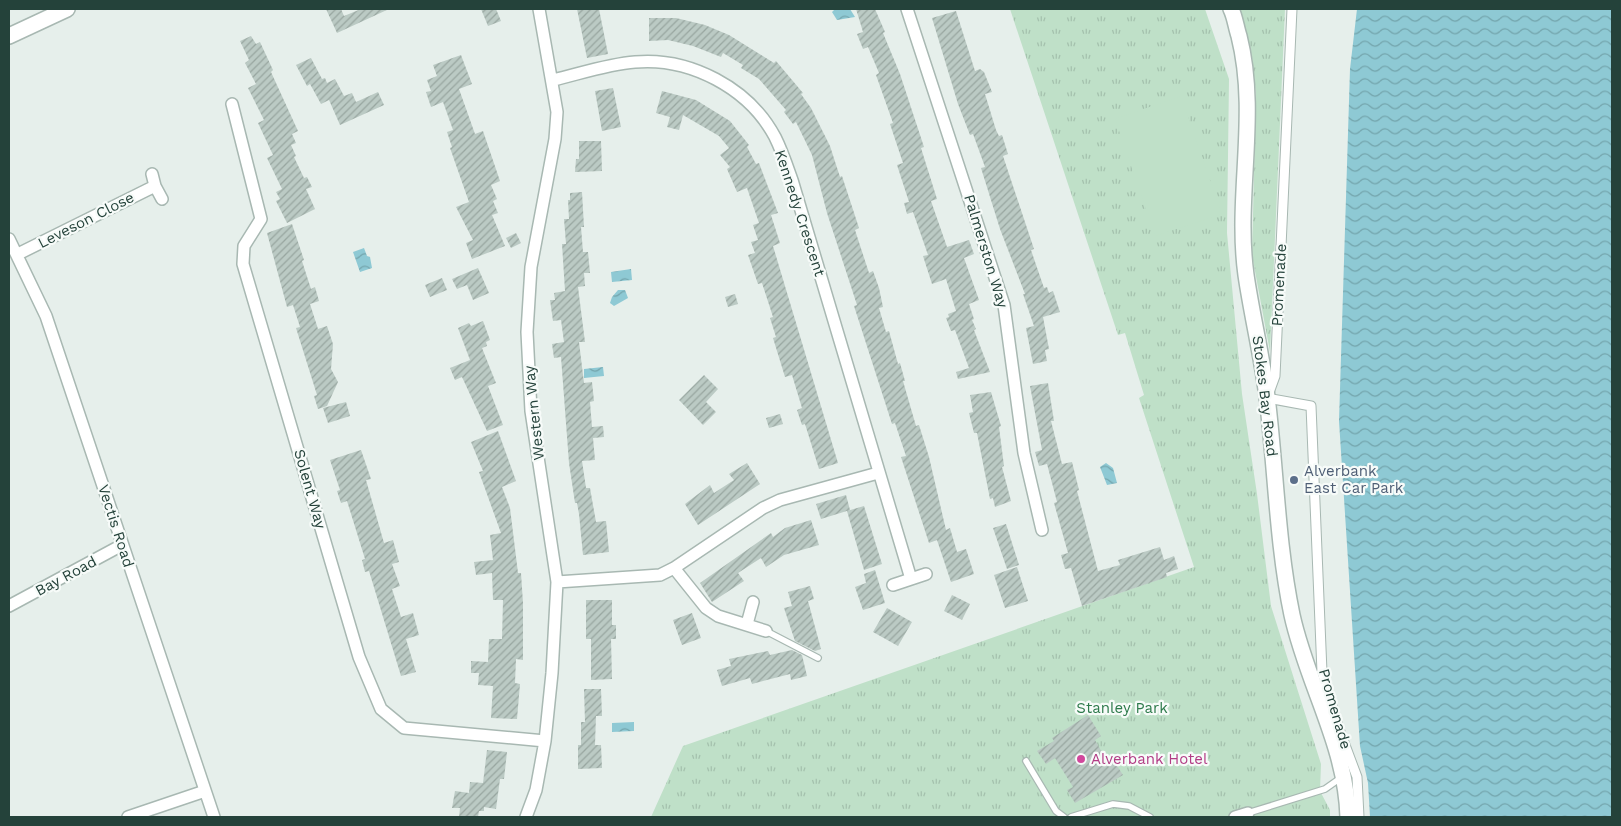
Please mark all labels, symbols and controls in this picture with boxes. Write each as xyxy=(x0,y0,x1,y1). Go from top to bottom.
street label: Kennedy Crescent xyxy=(771,147,829,279)
street label: Leveson Close xyxy=(35,188,137,252)
street label: Palmerston Way xyxy=(960,192,1012,310)
street label: Promenade xyxy=(1268,243,1290,327)
street label: Stokes Bay Road xyxy=(1249,334,1281,458)
street label: Western Way xyxy=(520,364,548,461)
street label: Solent Way xyxy=(290,447,330,531)
place label: Alverbank East Car Park xyxy=(1304,462,1404,497)
marker: Alverbank East Car Park xyxy=(1288,474,1300,486)
street label: Vectis Road xyxy=(94,482,138,570)
street label: Bay Road xyxy=(32,552,100,600)
street label: Promenade xyxy=(1315,667,1355,751)
park label: Stanley Park xyxy=(1076,699,1168,717)
place label: Alverbank Hotel xyxy=(1091,750,1208,768)
marker: Alverbank Hotel xyxy=(1075,753,1087,765)

